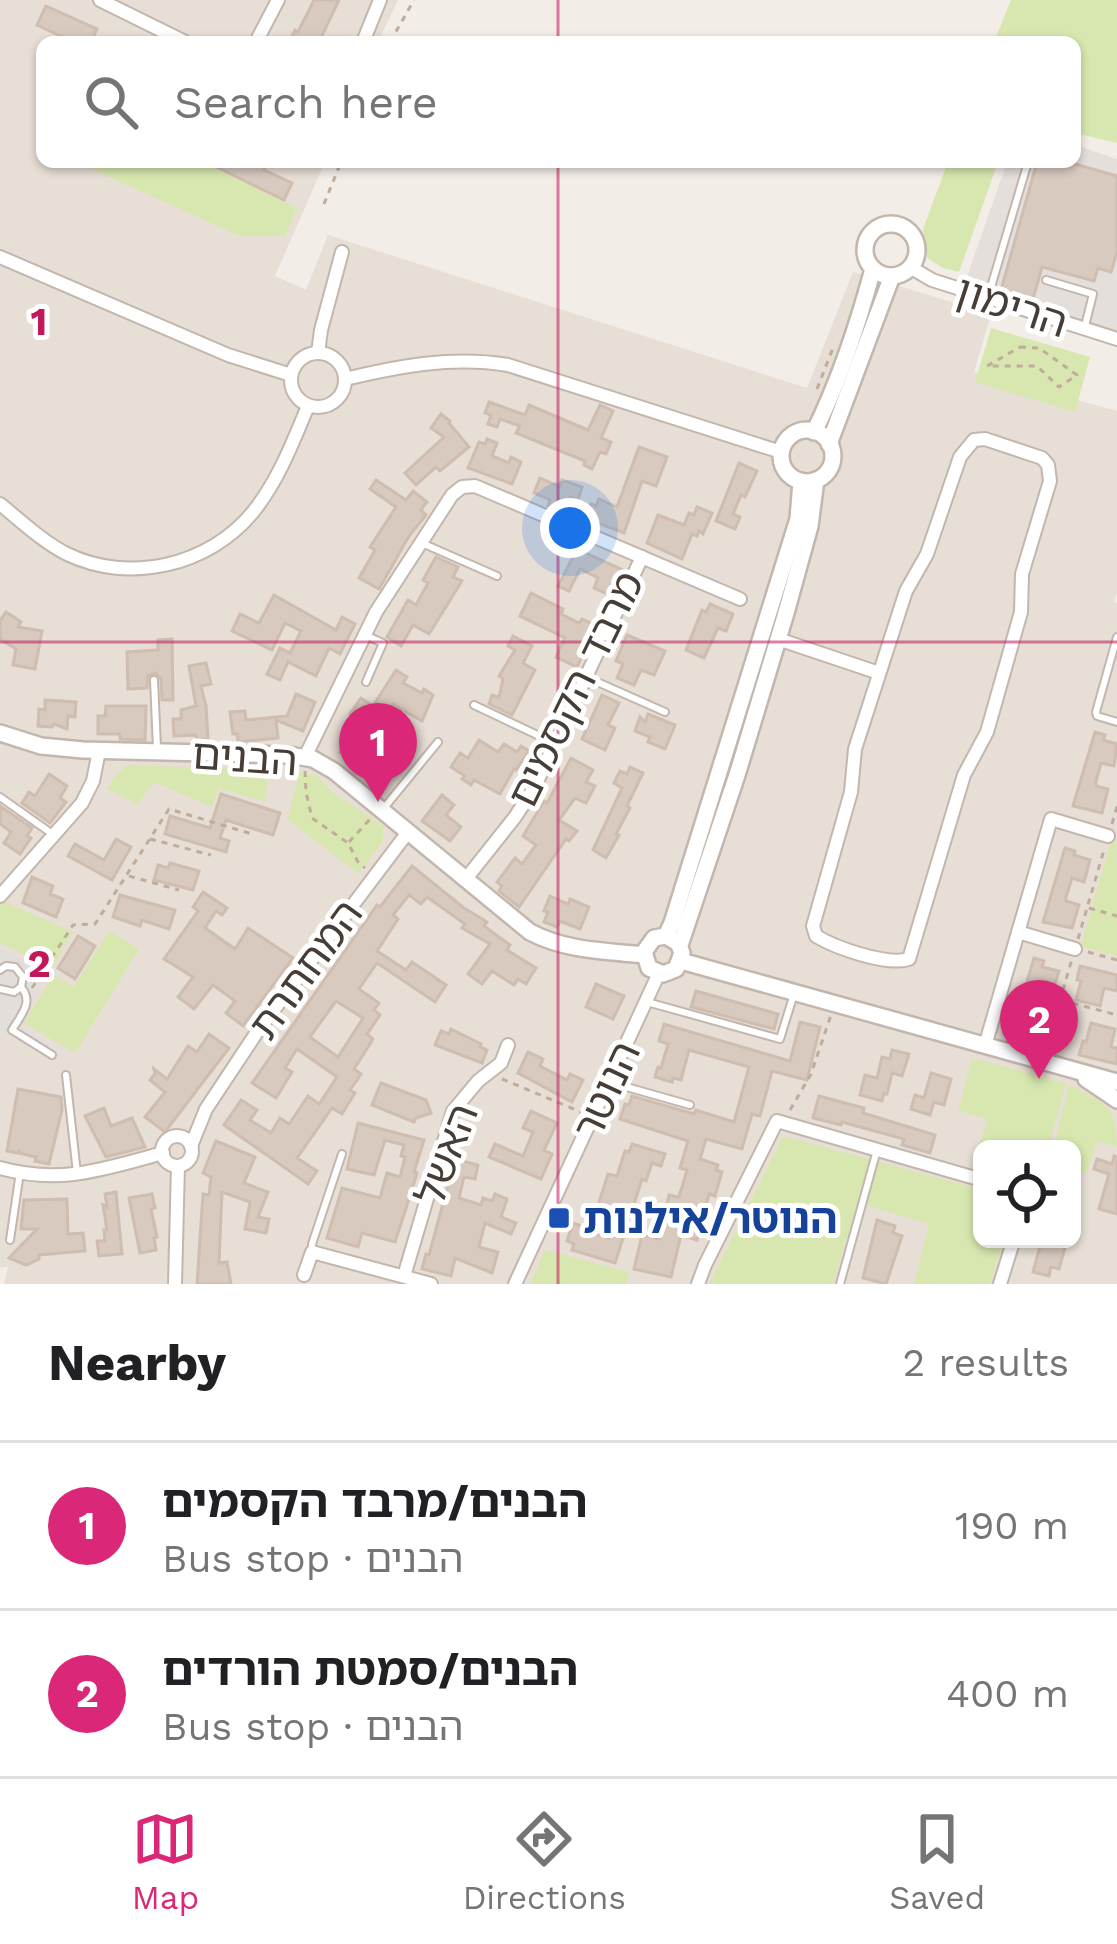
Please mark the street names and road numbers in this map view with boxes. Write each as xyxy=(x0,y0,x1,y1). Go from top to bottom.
street label: הרימון xyxy=(950,265,1074,347)
street label: מרבד הקסמים xyxy=(497,564,654,815)
street label: הבנים xyxy=(191,729,299,786)
street label: המחתרת xyxy=(238,890,372,1049)
street label: הנוטר xyxy=(563,1034,650,1147)
street label: האשל xyxy=(405,1097,488,1212)

